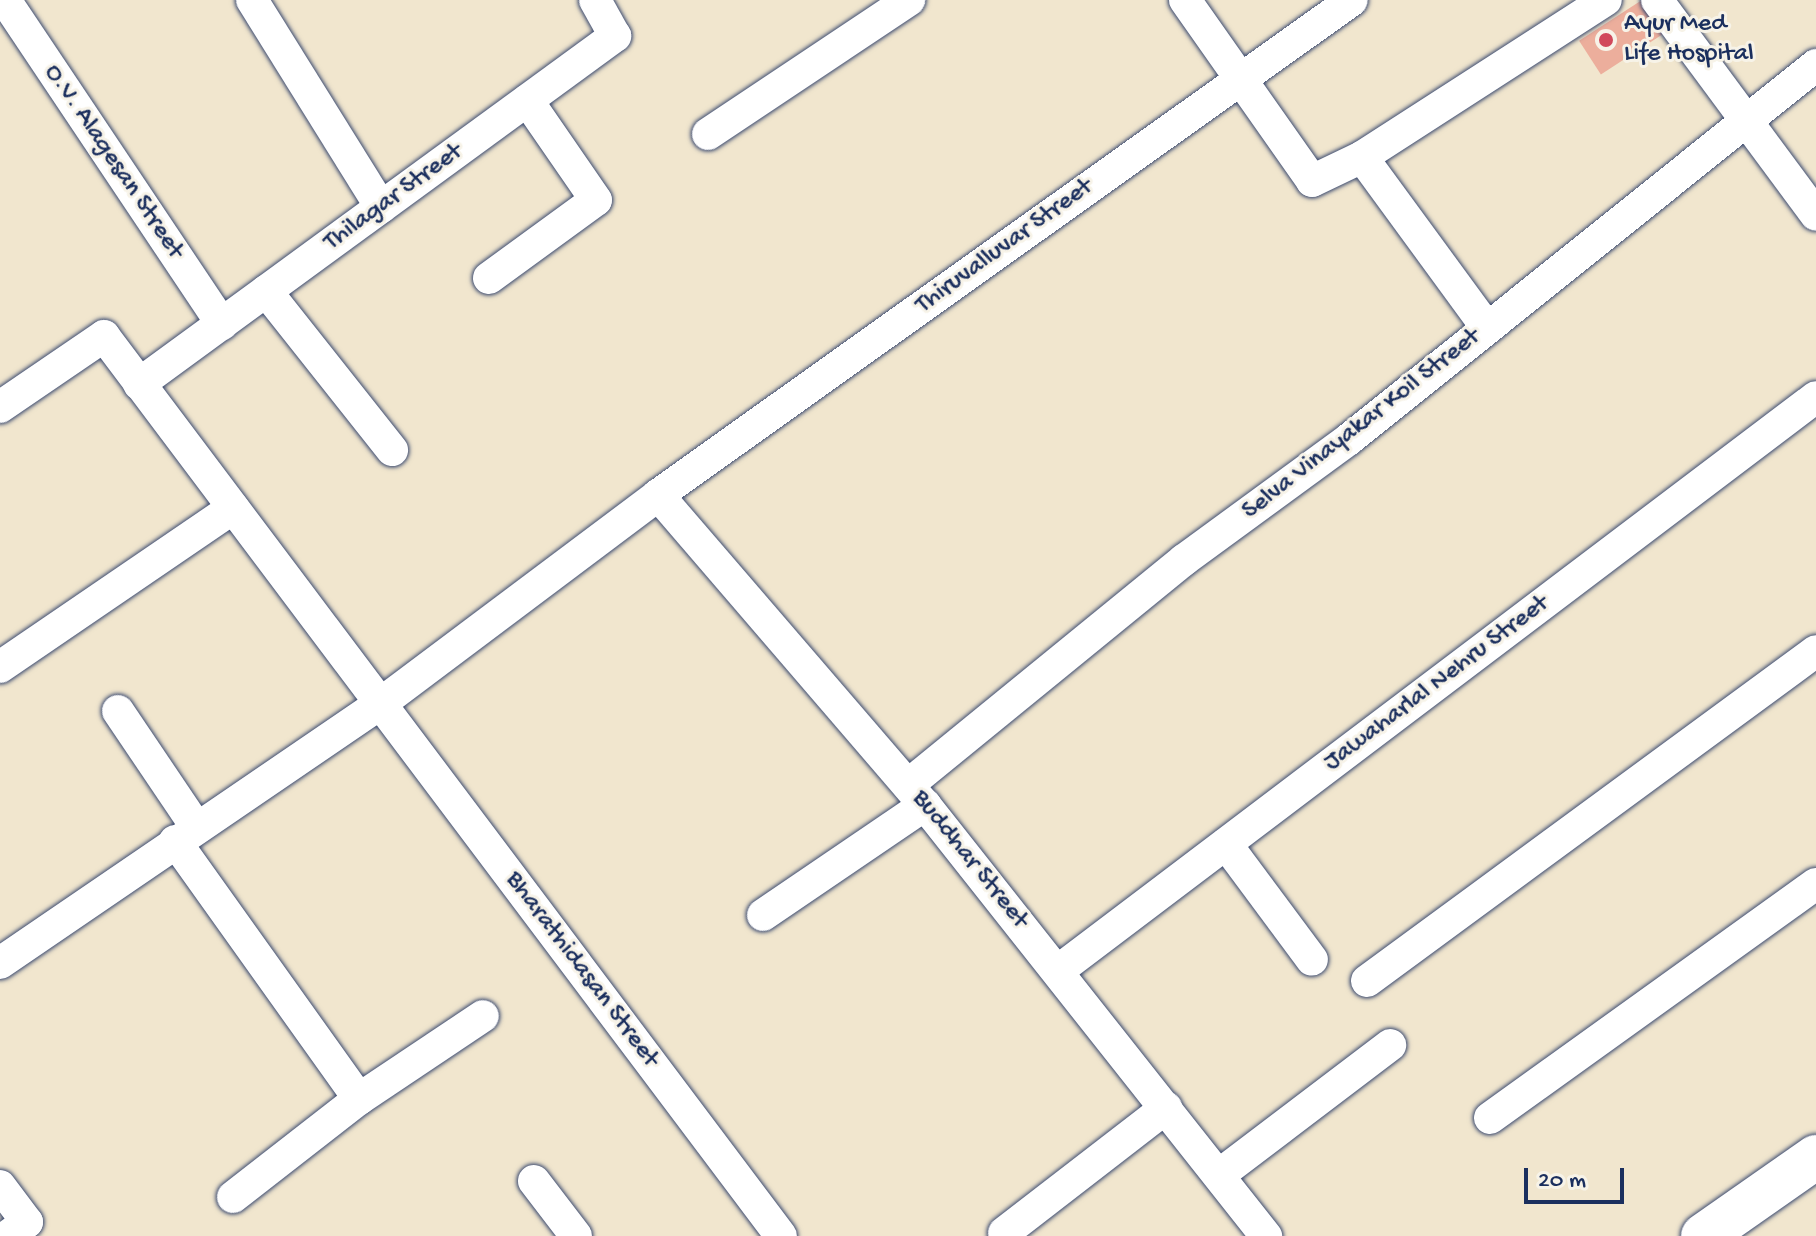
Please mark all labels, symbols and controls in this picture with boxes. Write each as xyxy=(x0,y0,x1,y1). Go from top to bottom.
place label: Ayur Med Life Hospital xyxy=(1624,9,1754,70)
marker: Ayur Med Life Hospital xyxy=(1595,29,1617,51)
street label: O.V. Alagesan Street xyxy=(36,59,190,265)
street label: Thilagar Street xyxy=(319,137,469,259)
street label: Thiruvalluvar Street xyxy=(910,172,1100,322)
street label: Selva Vinayakar Koil Street xyxy=(1237,322,1487,528)
street label: Jawaharlal Nehru Street xyxy=(1318,589,1556,779)
street label: Buddhar Street xyxy=(904,784,1034,936)
street label: Bharathidasan Street xyxy=(497,866,665,1074)
scale bar xyxy=(1528,1152,1628,1202)
text: 20 m xyxy=(1538,1167,1586,1196)

